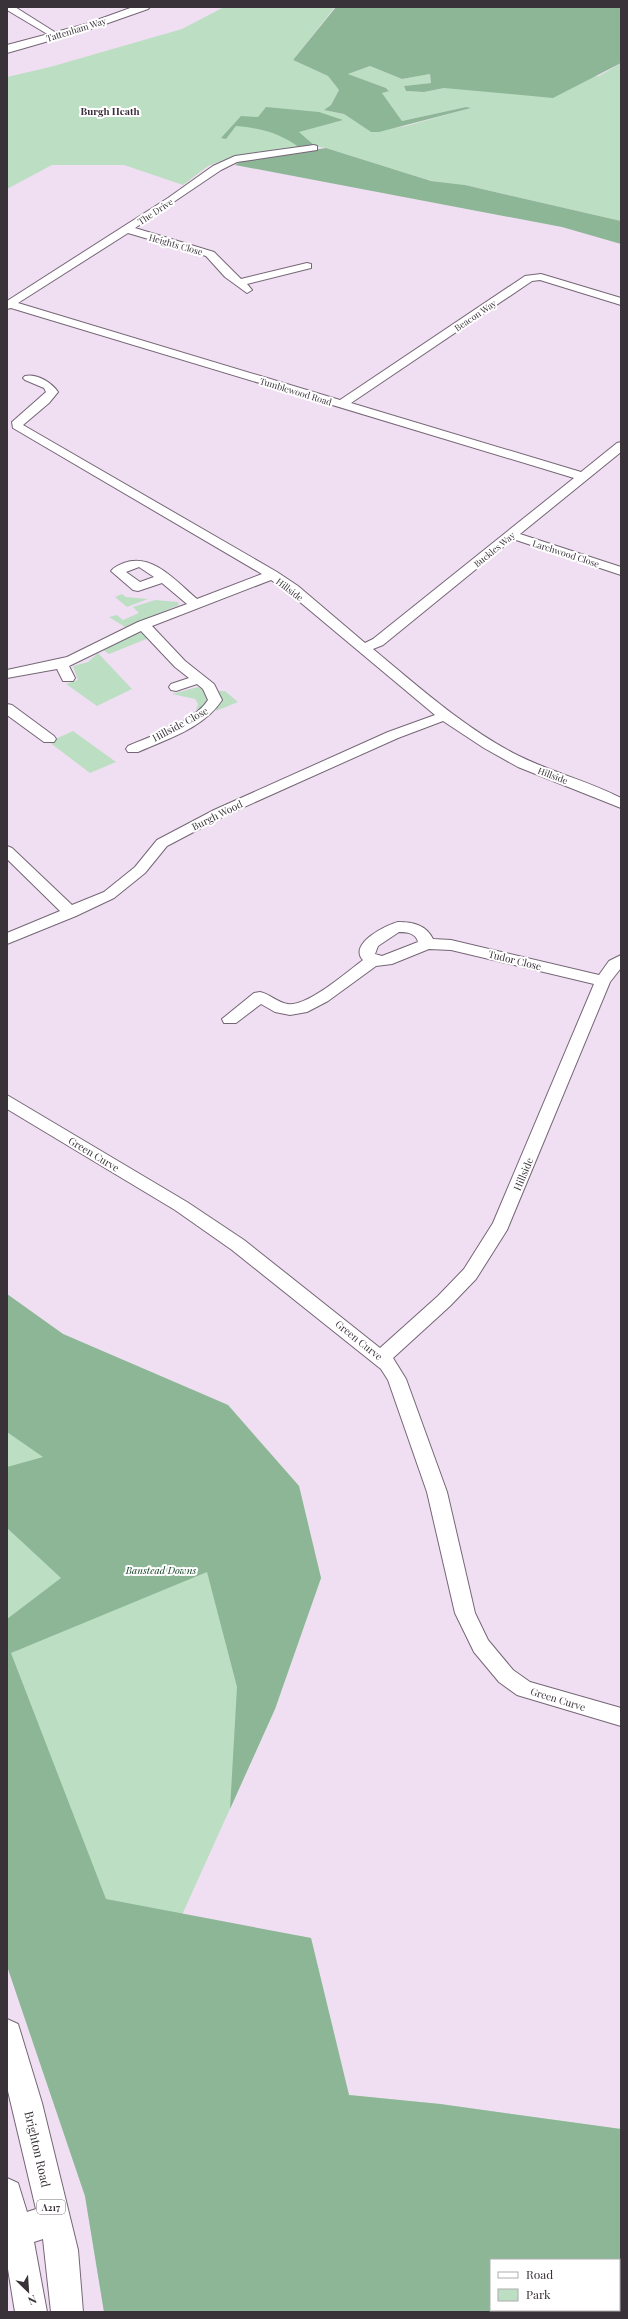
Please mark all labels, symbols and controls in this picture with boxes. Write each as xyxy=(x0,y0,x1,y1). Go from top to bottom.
street label: Tattenham Way xyxy=(44,14,108,44)
district label: Burgh Heath xyxy=(80,104,140,118)
street label: The Drive xyxy=(135,195,175,227)
street label: Heights Close xyxy=(148,231,205,258)
street label: Beacon Way xyxy=(452,296,499,333)
street label: Tumblewood Road xyxy=(258,374,334,408)
street label: Buckles Way xyxy=(471,528,517,569)
street label: Larchwood Close xyxy=(531,537,601,570)
street label: Hillside xyxy=(274,575,306,603)
street label: Hillside Close xyxy=(150,703,210,745)
street label: Hillside xyxy=(536,764,570,786)
street label: Burgh Wood xyxy=(189,797,245,833)
street label: Tudor Close xyxy=(487,947,543,973)
street label: Green Curve xyxy=(66,1133,122,1175)
street label: Hillside xyxy=(510,1155,536,1193)
street label: Green Curve xyxy=(332,1317,386,1363)
park label: Banstead Downs xyxy=(125,1563,196,1577)
street label: Green Curve xyxy=(529,1684,587,1714)
street label: Brighton Road xyxy=(21,2109,55,2189)
road number: A217 xyxy=(37,2200,65,2214)
legend xyxy=(490,2259,620,2311)
text: Road xyxy=(526,2266,553,2282)
north arrow xyxy=(8,2271,48,2311)
text: Park xyxy=(526,2286,551,2302)
text: N xyxy=(26,2292,39,2309)

